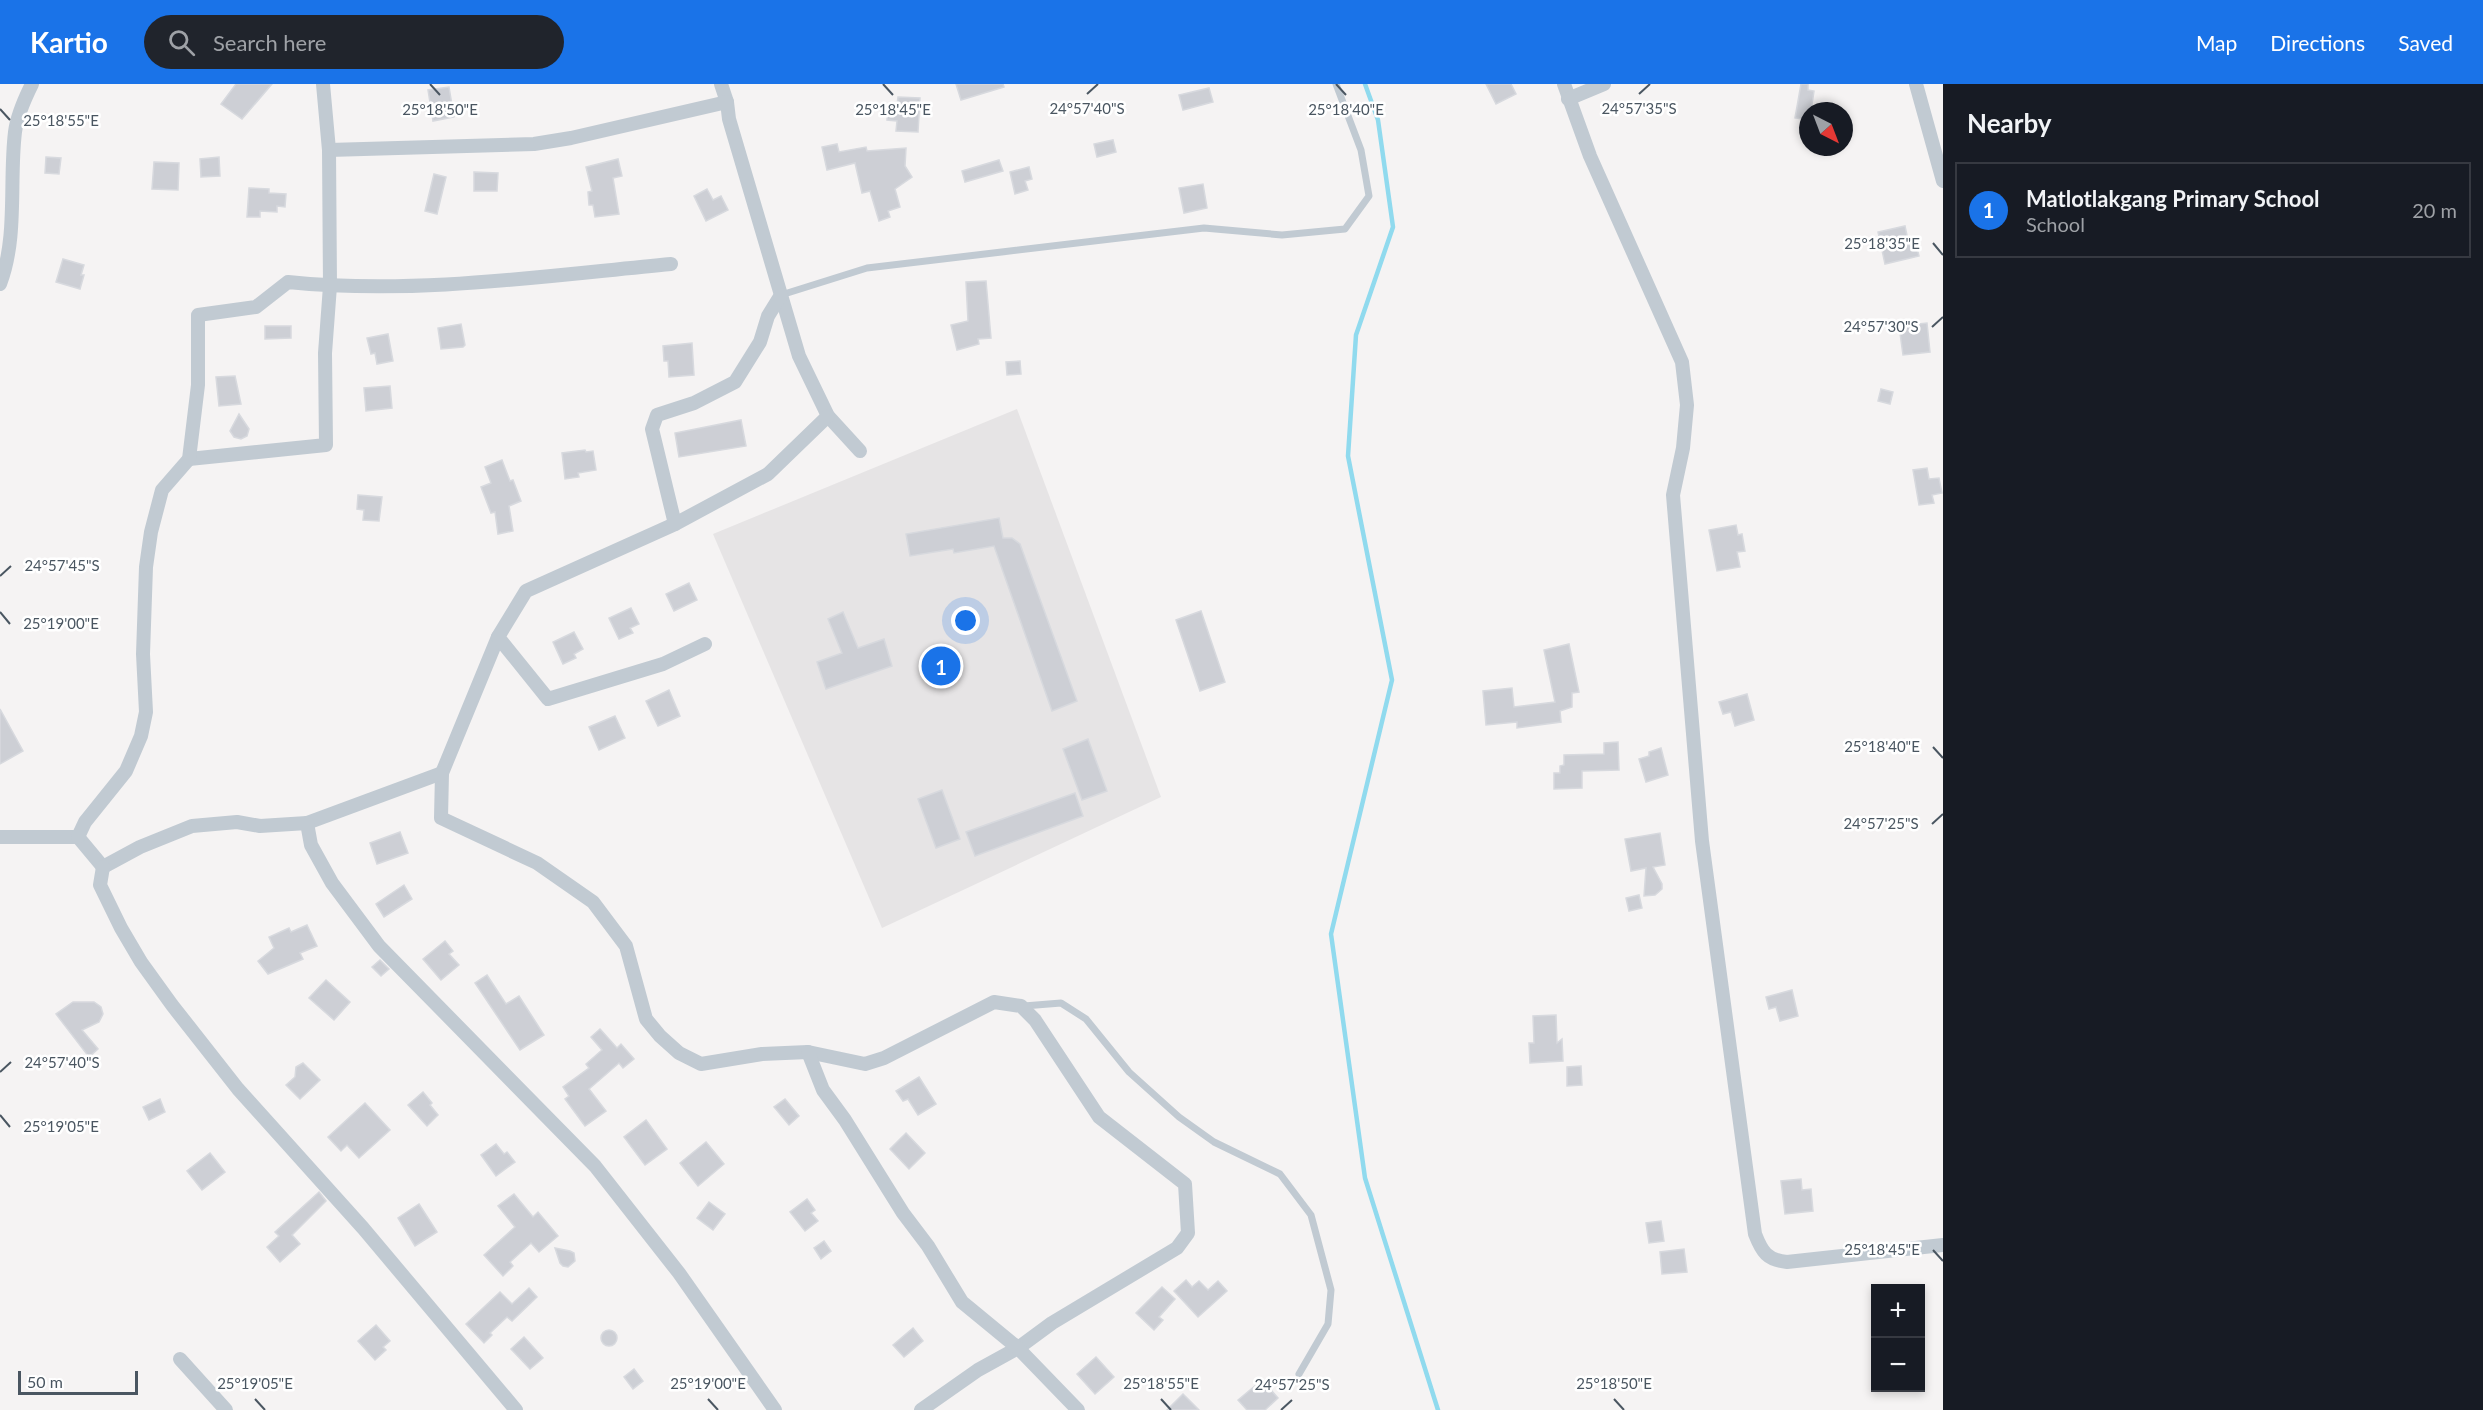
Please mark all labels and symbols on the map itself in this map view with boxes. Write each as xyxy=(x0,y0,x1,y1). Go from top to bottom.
text: 24°57'40"S xyxy=(1049,99,1125,117)
text: 24°57'35"S xyxy=(1601,99,1677,117)
text: 25°18'50"E xyxy=(402,100,478,118)
text: 25°18'45"E xyxy=(855,100,931,118)
text: 25°18'40"E xyxy=(1308,100,1384,118)
north arrow xyxy=(1799,102,1853,156)
text: 25°18'55"E xyxy=(23,111,99,129)
text: 25°18'35"E xyxy=(1844,234,1920,252)
text: 24°57'30"S xyxy=(1843,317,1919,335)
text: 24°57'45"S xyxy=(24,556,100,574)
your location xyxy=(951,606,980,635)
text: 25°19'00"E xyxy=(23,614,99,632)
pin: 1 xyxy=(922,644,960,688)
text: 25°18'40"E xyxy=(1844,737,1920,755)
text: 24°57'25"S xyxy=(1843,814,1919,832)
text: 24°57'40"S xyxy=(24,1053,100,1071)
text: 25°19'05"E xyxy=(23,1117,99,1135)
text: 25°18'45"E xyxy=(1844,1240,1920,1258)
scale bar xyxy=(18,1368,138,1396)
text: 25°19'05"E xyxy=(217,1374,293,1392)
text: 25°19'00"E xyxy=(670,1374,746,1392)
text: 25°18'55"E xyxy=(1123,1374,1199,1392)
text: 25°18'50"E xyxy=(1576,1374,1652,1392)
text: 24°57'25"S xyxy=(1254,1375,1330,1393)

